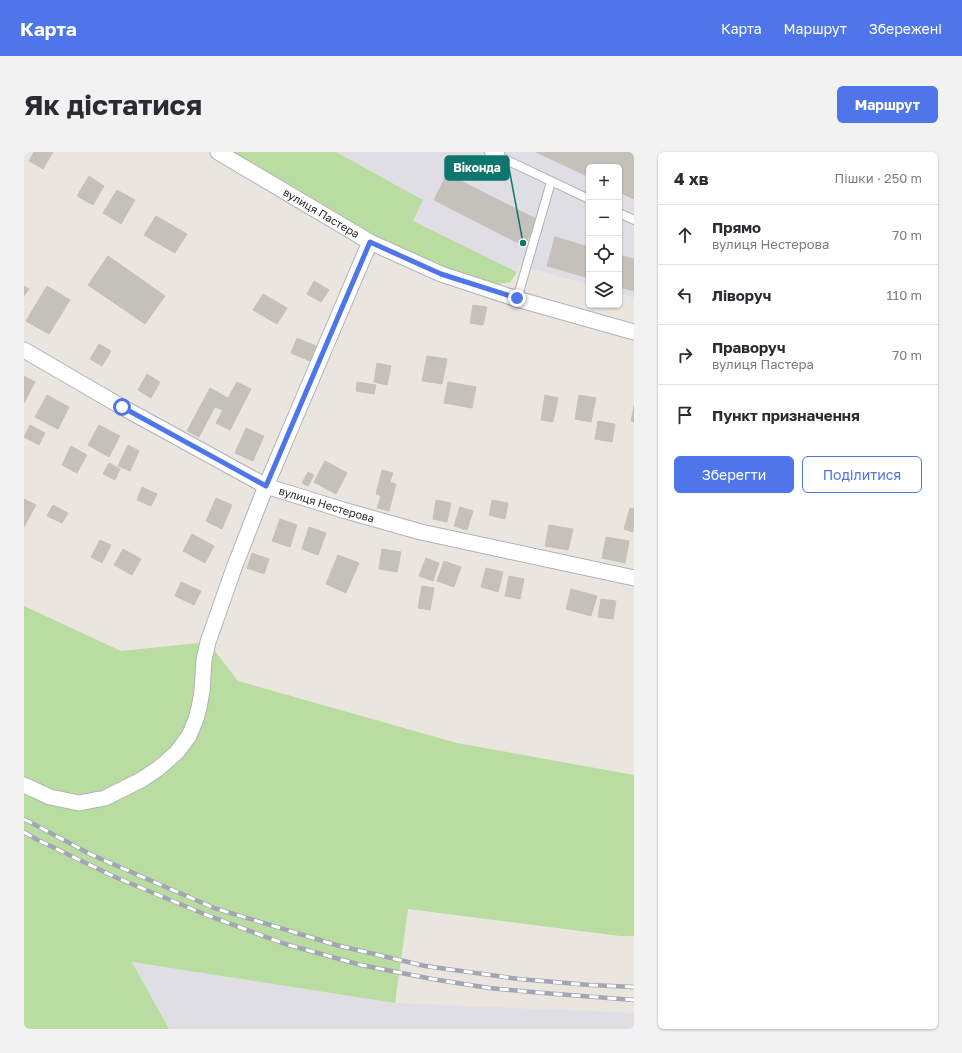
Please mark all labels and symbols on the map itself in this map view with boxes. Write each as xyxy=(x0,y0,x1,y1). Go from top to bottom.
callout: Віконда xyxy=(445,156,509,180)
text: Віконда xyxy=(453,160,501,175)
street label: вулиця Пастера xyxy=(281,185,362,240)
route end xyxy=(508,289,526,307)
route start xyxy=(113,398,131,416)
street label: вулиця Нестерова xyxy=(277,483,376,525)

